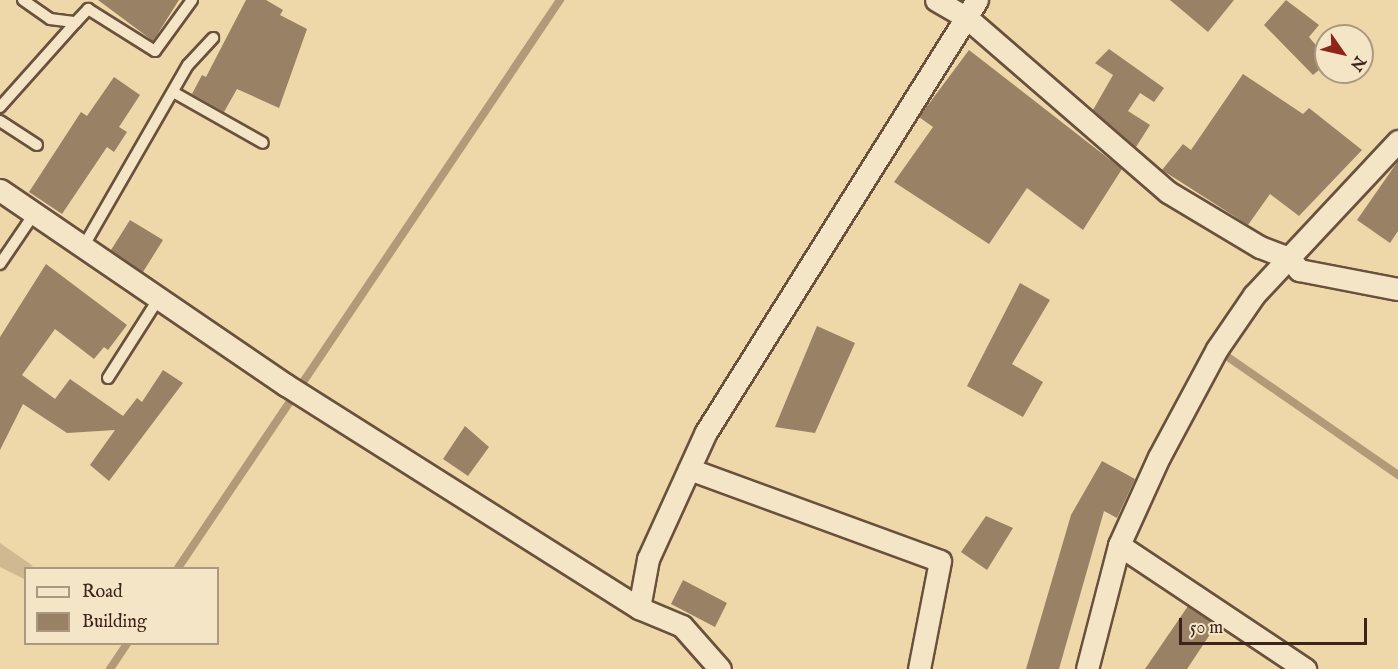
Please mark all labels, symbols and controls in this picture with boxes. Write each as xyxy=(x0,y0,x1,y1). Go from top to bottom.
north arrow xyxy=(1314,24,1374,84)
text: N xyxy=(1345,52,1369,74)
legend xyxy=(24,567,219,645)
text: Road xyxy=(82,581,123,604)
scale bar xyxy=(1182,606,1370,644)
text: Building xyxy=(82,611,147,634)
text: 50 m xyxy=(1190,617,1223,640)

